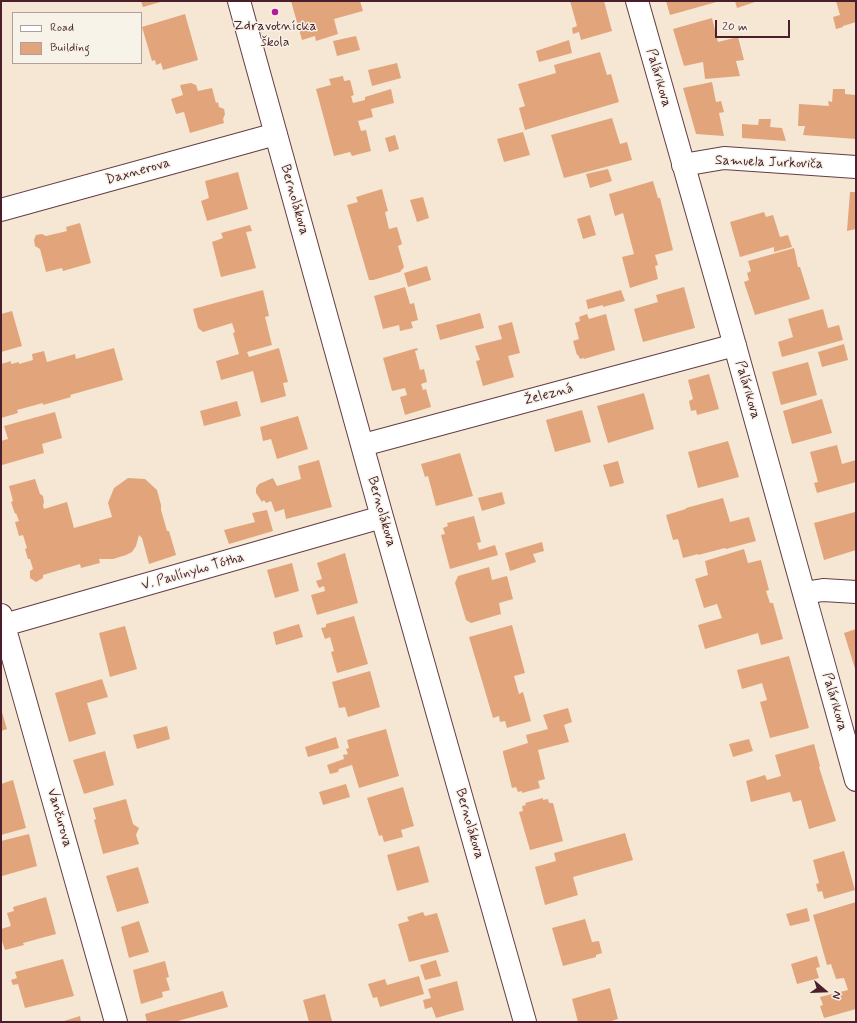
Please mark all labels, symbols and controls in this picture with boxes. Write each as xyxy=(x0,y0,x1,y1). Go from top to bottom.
marker: Zdravotnícka škola xyxy=(270,7,280,17)
legend xyxy=(12,12,142,64)
scale bar xyxy=(717,12,792,38)
place label: Zdravotnícka škola xyxy=(233,19,317,52)
text: 20 m xyxy=(722,19,748,35)
text: Road xyxy=(50,20,74,36)
text: Building xyxy=(50,40,90,56)
street label: Palárikova xyxy=(642,47,674,109)
street label: Samuela Jurkoviča xyxy=(715,153,823,173)
street label: Daxnerova xyxy=(104,155,172,189)
street label: Bernolákova xyxy=(276,163,312,237)
street label: Palárikova xyxy=(731,359,763,421)
street label: Železná xyxy=(523,380,575,410)
street label: Bernolákova xyxy=(363,475,399,549)
street label: V. Paulínyho Tótha xyxy=(140,549,246,595)
street label: Palárikova xyxy=(818,671,850,733)
street label: Vančurova xyxy=(43,787,75,849)
street label: Bernolákova xyxy=(451,787,487,861)
north arrow xyxy=(805,971,845,1011)
text: N xyxy=(829,989,844,1001)

